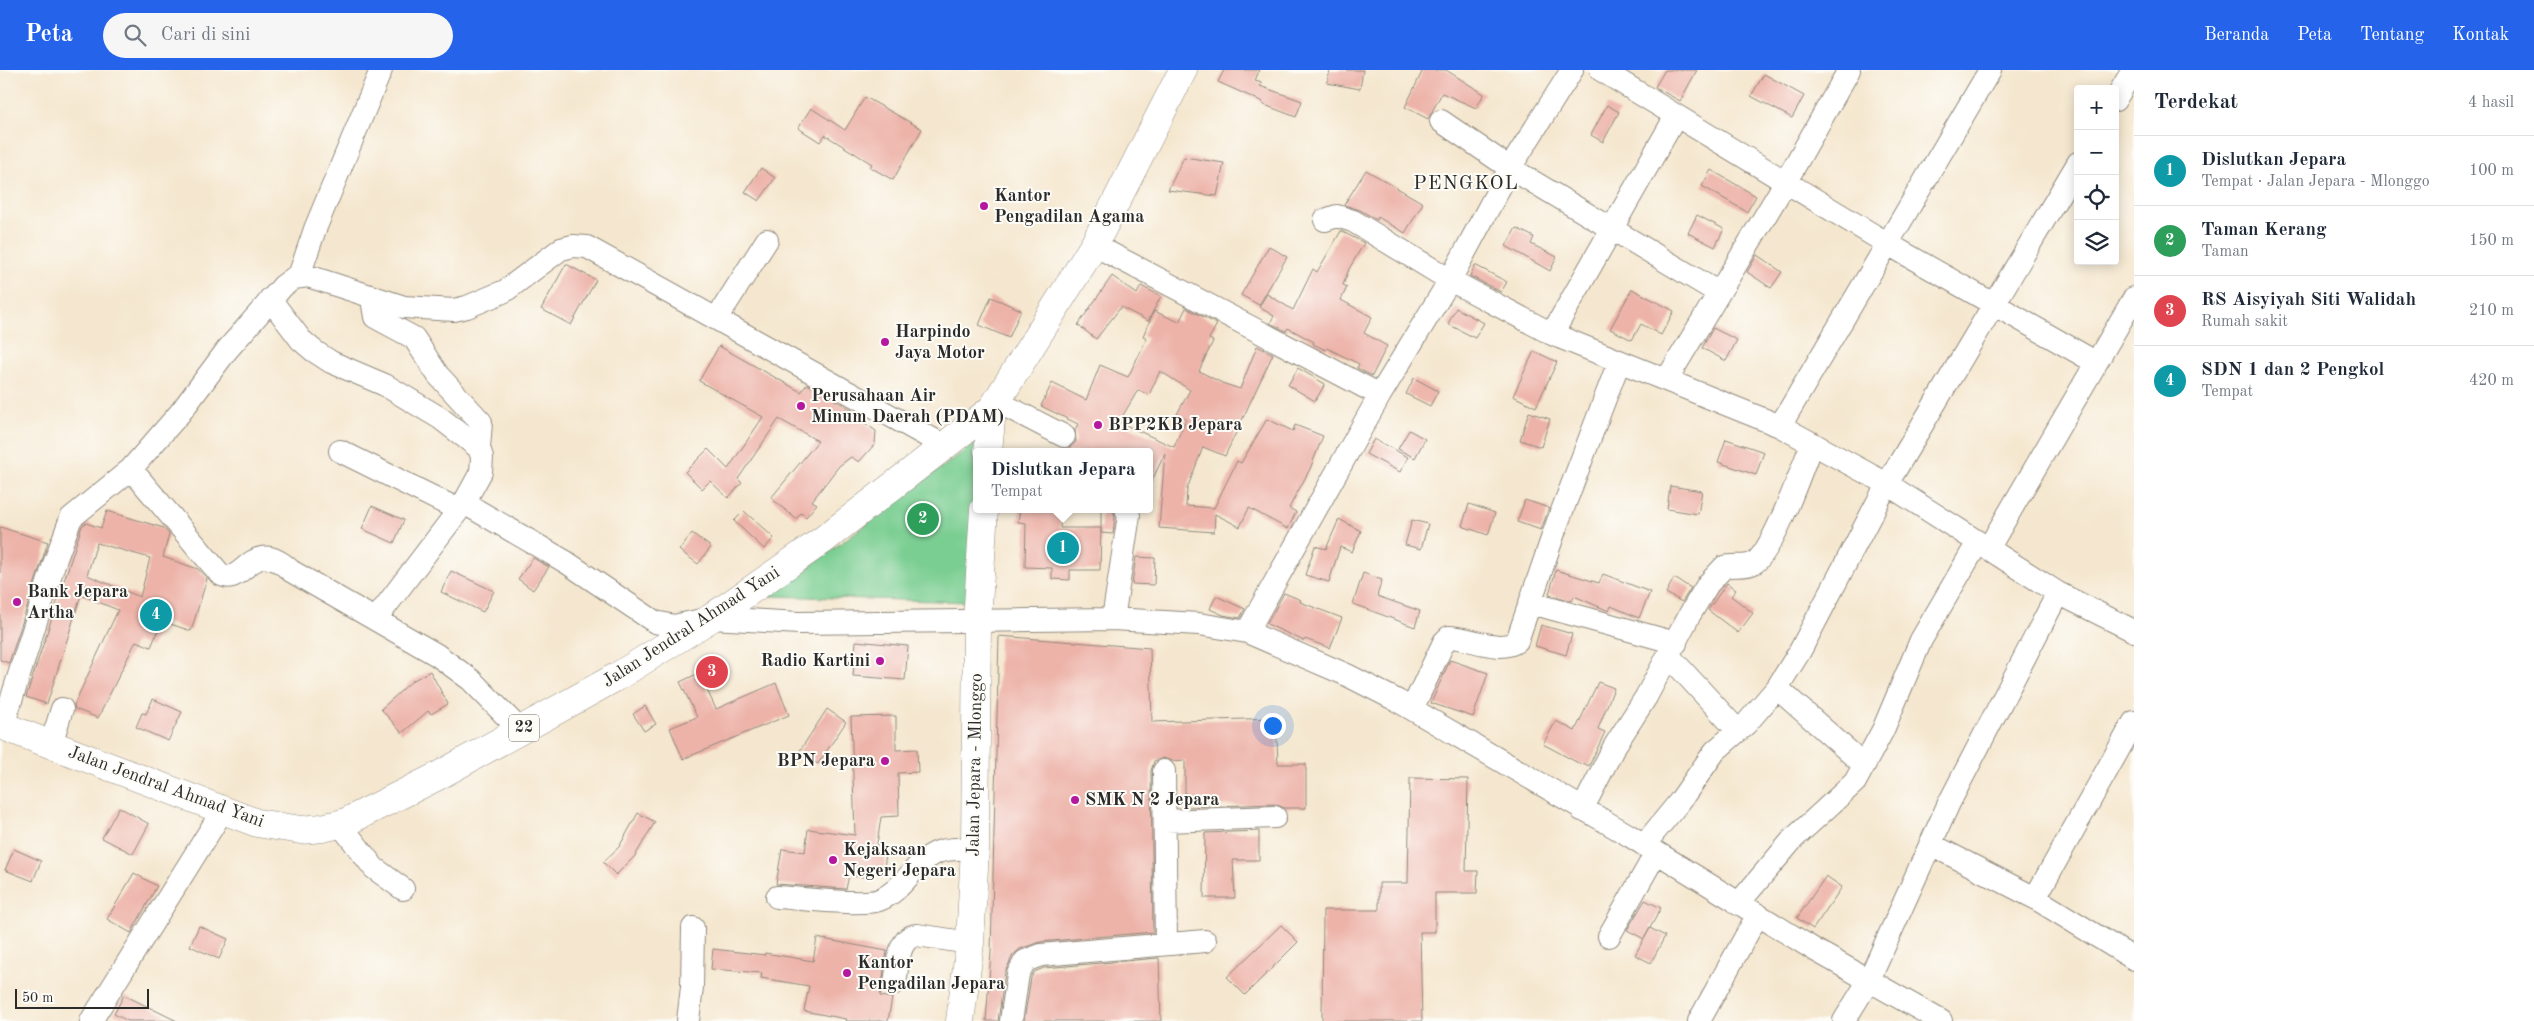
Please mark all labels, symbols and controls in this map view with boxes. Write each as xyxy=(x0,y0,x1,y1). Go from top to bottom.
search box xyxy=(103,13,453,58)
icon: search xyxy=(121,21,149,49)
text: Peta xyxy=(25,23,73,47)
text: Cari di sini xyxy=(161,26,250,45)
text: Beranda xyxy=(2204,26,2269,44)
text: Peta xyxy=(2297,26,2332,44)
text: Tentang xyxy=(2360,26,2424,44)
text: Kontak xyxy=(2452,26,2509,44)
map controls xyxy=(2074,85,2119,265)
button: + xyxy=(2074,85,2119,130)
text: Terdekat xyxy=(2154,92,2238,113)
text: 4 hasil xyxy=(2468,95,2514,111)
button: − xyxy=(2074,130,2119,175)
text: Dislutkan Jepara xyxy=(2201,151,2346,170)
text: 1 xyxy=(2165,163,2175,179)
text: 100 m xyxy=(2469,163,2514,179)
district label: PENGKOL xyxy=(1413,174,1519,194)
text: Tempat · Jalan Jepara - Mlonggo xyxy=(2201,174,2430,190)
button: locate xyxy=(2074,175,2119,220)
place label: Kantor Pengadilan Agama xyxy=(994,187,1144,226)
marker: Kantor Pengadilan Agama xyxy=(978,200,990,212)
button: layers xyxy=(2074,220,2119,265)
text: Taman Kerang xyxy=(2201,221,2327,240)
text: 2 xyxy=(2165,233,2175,249)
text: 150 m xyxy=(2469,233,2514,249)
text: Taman xyxy=(2201,244,2249,260)
text: RS Aisyiyah Siti Walidah xyxy=(2201,291,2416,310)
text: 3 xyxy=(2165,303,2175,319)
text: 210 m xyxy=(2469,303,2514,319)
text: Rumah sakit xyxy=(2201,314,2288,330)
place label: Harpindo Jaya Motor xyxy=(895,323,985,362)
marker: Harpindo Jaya Motor xyxy=(879,336,891,348)
text: SDN 1 dan 2 Pengkol xyxy=(2201,361,2384,380)
text: 4 xyxy=(2165,373,2175,389)
text: 420 m xyxy=(2469,373,2514,389)
text: Tempat xyxy=(2201,384,2253,400)
place label: Perusahaan Air Minum Daerah (PDAM) xyxy=(811,387,1004,426)
marker: Perusahaan Air Minum Daerah (PDAM) xyxy=(795,400,807,412)
place label: BPP2KB Jepara xyxy=(1108,416,1242,434)
marker: BPP2KB Jepara xyxy=(1092,419,1104,431)
popup xyxy=(973,448,1153,513)
text: Dislutkan Jepara xyxy=(990,461,1136,480)
text: Tempat xyxy=(990,484,1043,500)
pin: 2 xyxy=(907,500,939,538)
pin: 1 xyxy=(1047,529,1079,567)
street label: Jalan Jendral Ahmad Yani xyxy=(599,563,783,691)
place label: Bank Jepara Artha xyxy=(27,583,128,622)
marker: Bank Jepara Artha xyxy=(11,596,23,608)
pin: 4 xyxy=(140,596,172,634)
place label: Radio Kartini xyxy=(761,652,870,670)
pin: 3 xyxy=(696,653,728,691)
marker: Radio Kartini xyxy=(874,655,886,667)
street label: Jalan Jepara - Mlonggo xyxy=(964,673,986,857)
your location xyxy=(1260,713,1286,739)
road number: 22 xyxy=(509,714,539,741)
street label: Jalan Jendral Ahmad Yani xyxy=(66,743,266,831)
place label: BPN Jepara xyxy=(777,752,875,770)
marker: BPN Jepara xyxy=(879,755,891,767)
place label: SMK N 2 Jepara xyxy=(1085,791,1219,809)
marker: SMK N 2 Jepara xyxy=(1069,794,1081,806)
place label: Kejaksaan Negeri Jepara xyxy=(843,841,956,880)
marker: Kejaksaan Negeri Jepara xyxy=(827,854,839,866)
place label: Kantor Pengadilan Jepara xyxy=(857,954,1005,993)
marker: Kantor Pengadilan Jepara xyxy=(841,967,853,979)
scale bar xyxy=(15,986,149,1009)
text: 50 m xyxy=(22,991,53,1005)

